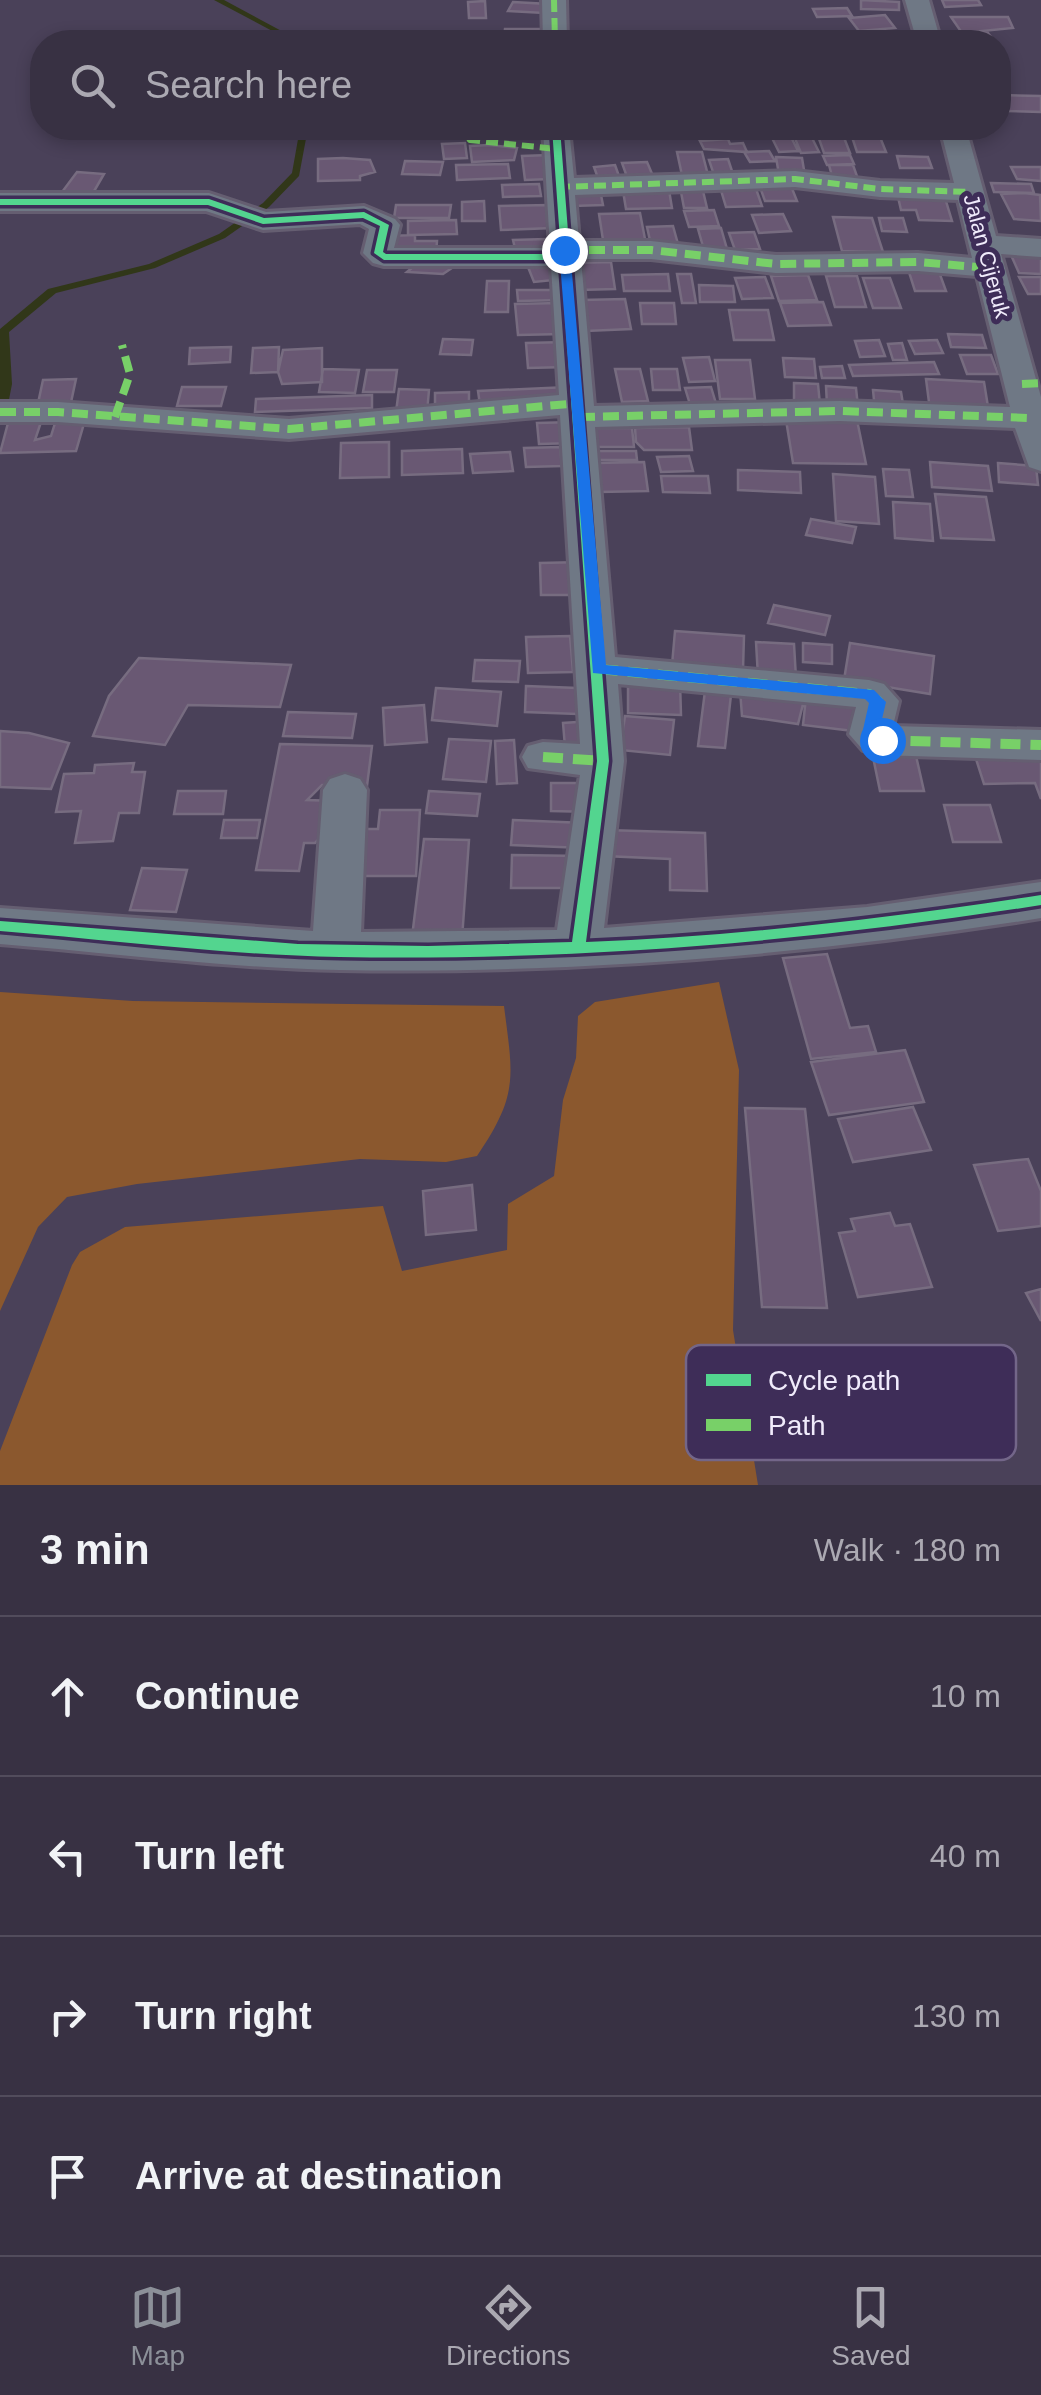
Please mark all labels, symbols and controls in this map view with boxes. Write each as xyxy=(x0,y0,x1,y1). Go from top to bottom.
search box xyxy=(30,30,1011,140)
icon: search xyxy=(65,58,120,113)
text: Search here xyxy=(145,64,352,106)
street label: Jalan Cijeruk xyxy=(958,191,1016,322)
route end xyxy=(542,228,588,274)
route start xyxy=(860,718,906,764)
legend xyxy=(686,1345,1016,1460)
text: Cycle path xyxy=(768,1365,900,1396)
text: Path xyxy=(768,1410,826,1441)
text: 3 min xyxy=(40,1526,150,1573)
text: Walk · 180 m xyxy=(814,1532,1001,1568)
icon: ahead xyxy=(40,1669,95,1724)
text: Continue xyxy=(135,1675,300,1717)
text: 10 m xyxy=(930,1678,1001,1714)
icon: left xyxy=(40,1829,95,1884)
text: Turn left xyxy=(135,1835,284,1877)
text: 40 m xyxy=(930,1838,1001,1874)
icon: right xyxy=(40,1989,95,2044)
text: Turn right xyxy=(135,1995,312,2037)
text: 130 m xyxy=(912,1998,1001,2034)
icon: arrive xyxy=(40,2149,95,2204)
text: Arrive at destination xyxy=(135,2155,502,2197)
tab: Map xyxy=(130,2280,185,2372)
tab: Directions xyxy=(446,2280,571,2372)
tab: Saved xyxy=(831,2280,911,2372)

